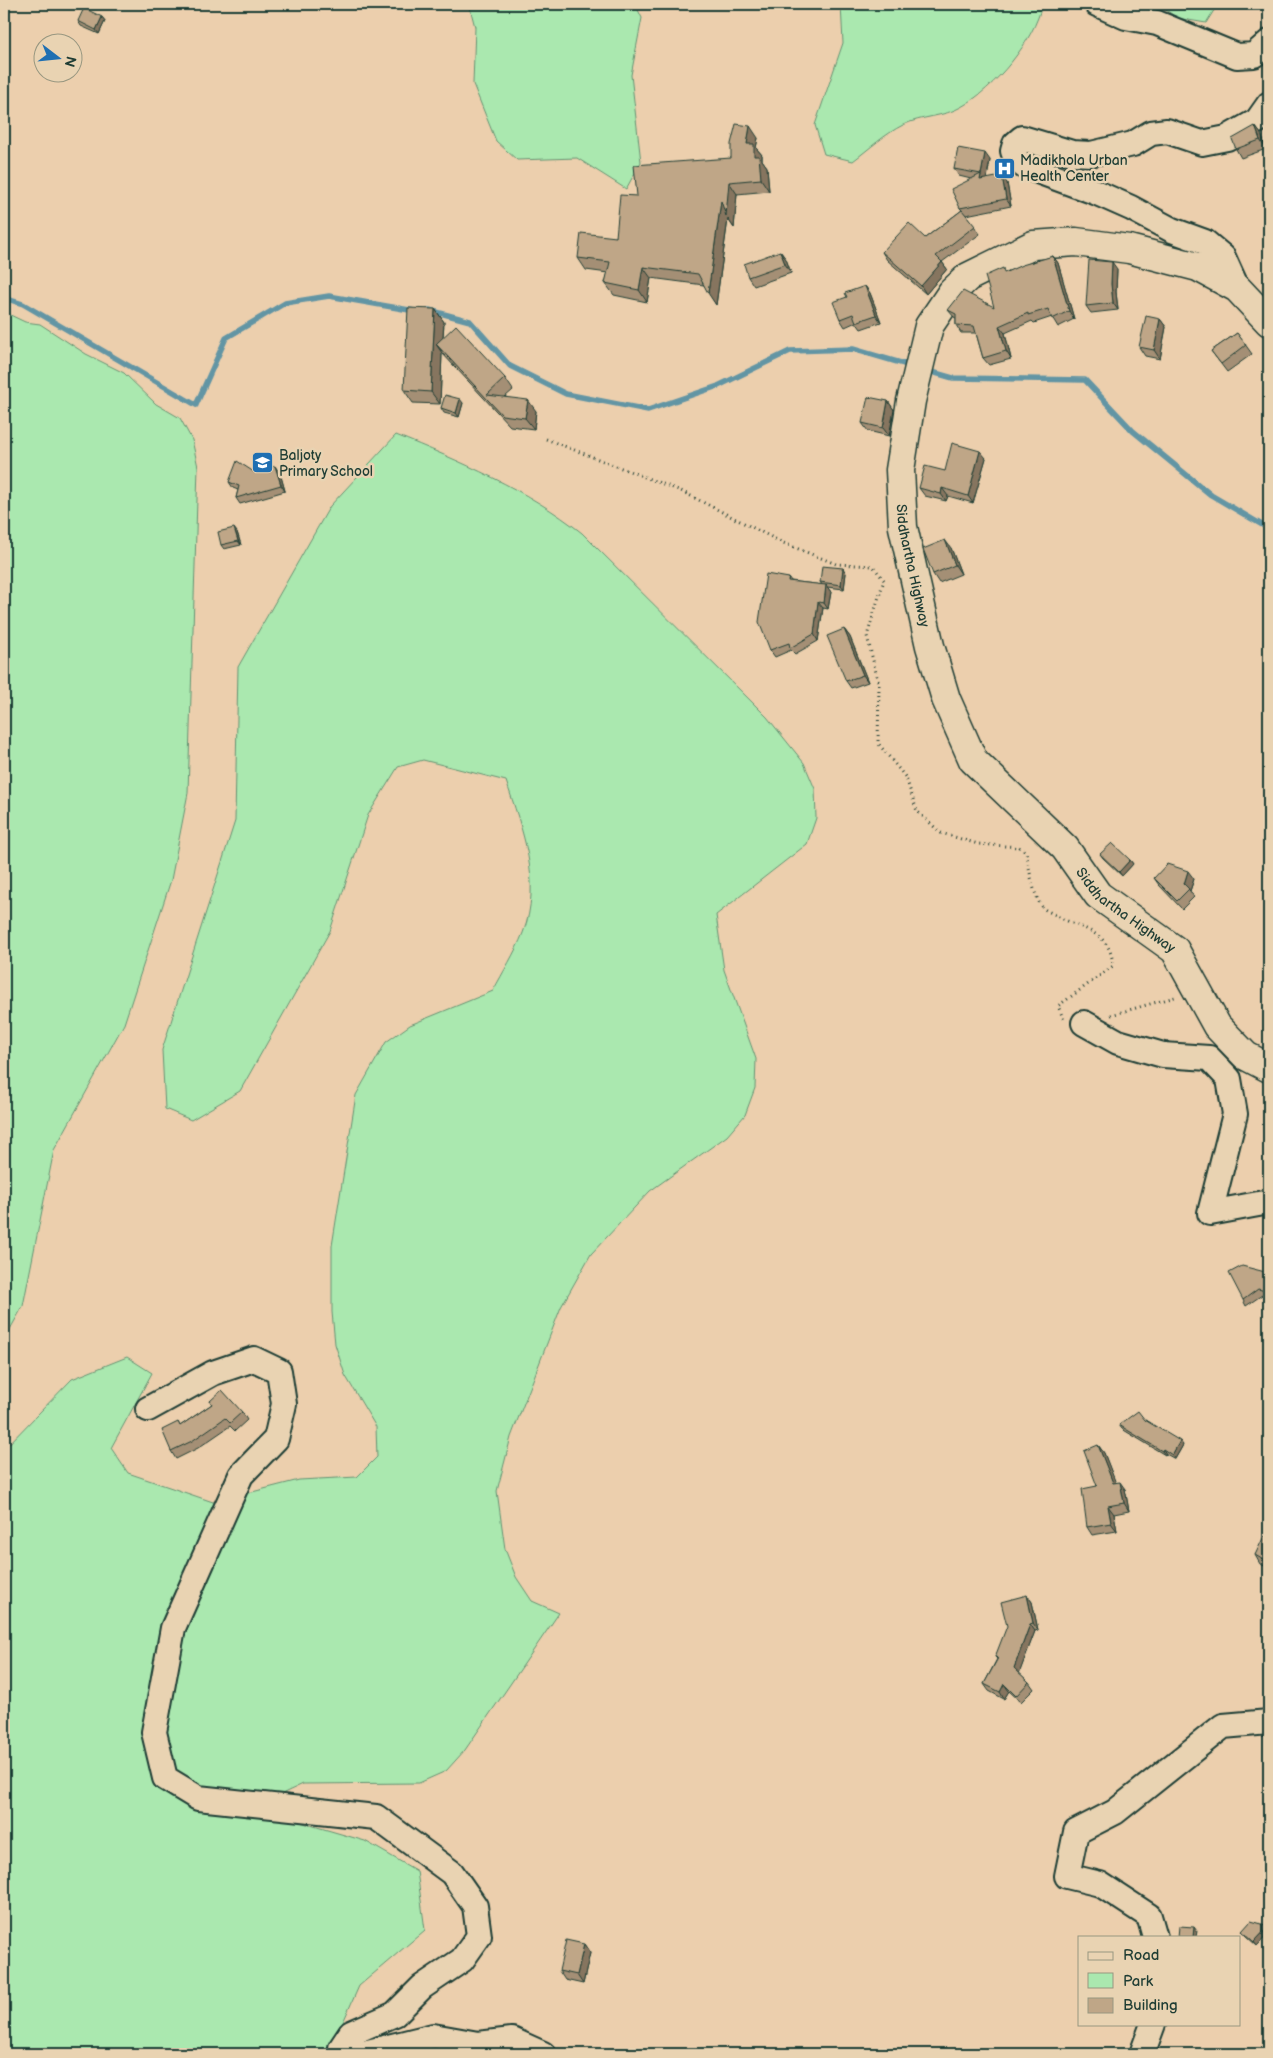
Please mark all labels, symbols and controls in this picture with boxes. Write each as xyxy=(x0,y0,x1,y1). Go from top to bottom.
north arrow xyxy=(32,32,82,82)
text: N xyxy=(60,54,80,69)
place label: Madikhola Urban Health Center xyxy=(1020,152,1128,185)
hospital icon: Madikhola Urban Health Center xyxy=(992,156,1016,180)
place label: Baljoty Primary School xyxy=(279,447,373,480)
school or university icon: Baljoty Primary School xyxy=(251,451,275,475)
street label: Siddhartha Highway xyxy=(893,504,934,629)
street label: Siddhartha Highway xyxy=(1073,864,1180,957)
legend xyxy=(1078,1936,1240,2026)
text: Road xyxy=(1123,1946,1159,1965)
text: Park xyxy=(1123,1972,1154,1991)
text: Building xyxy=(1123,1996,1178,2015)

